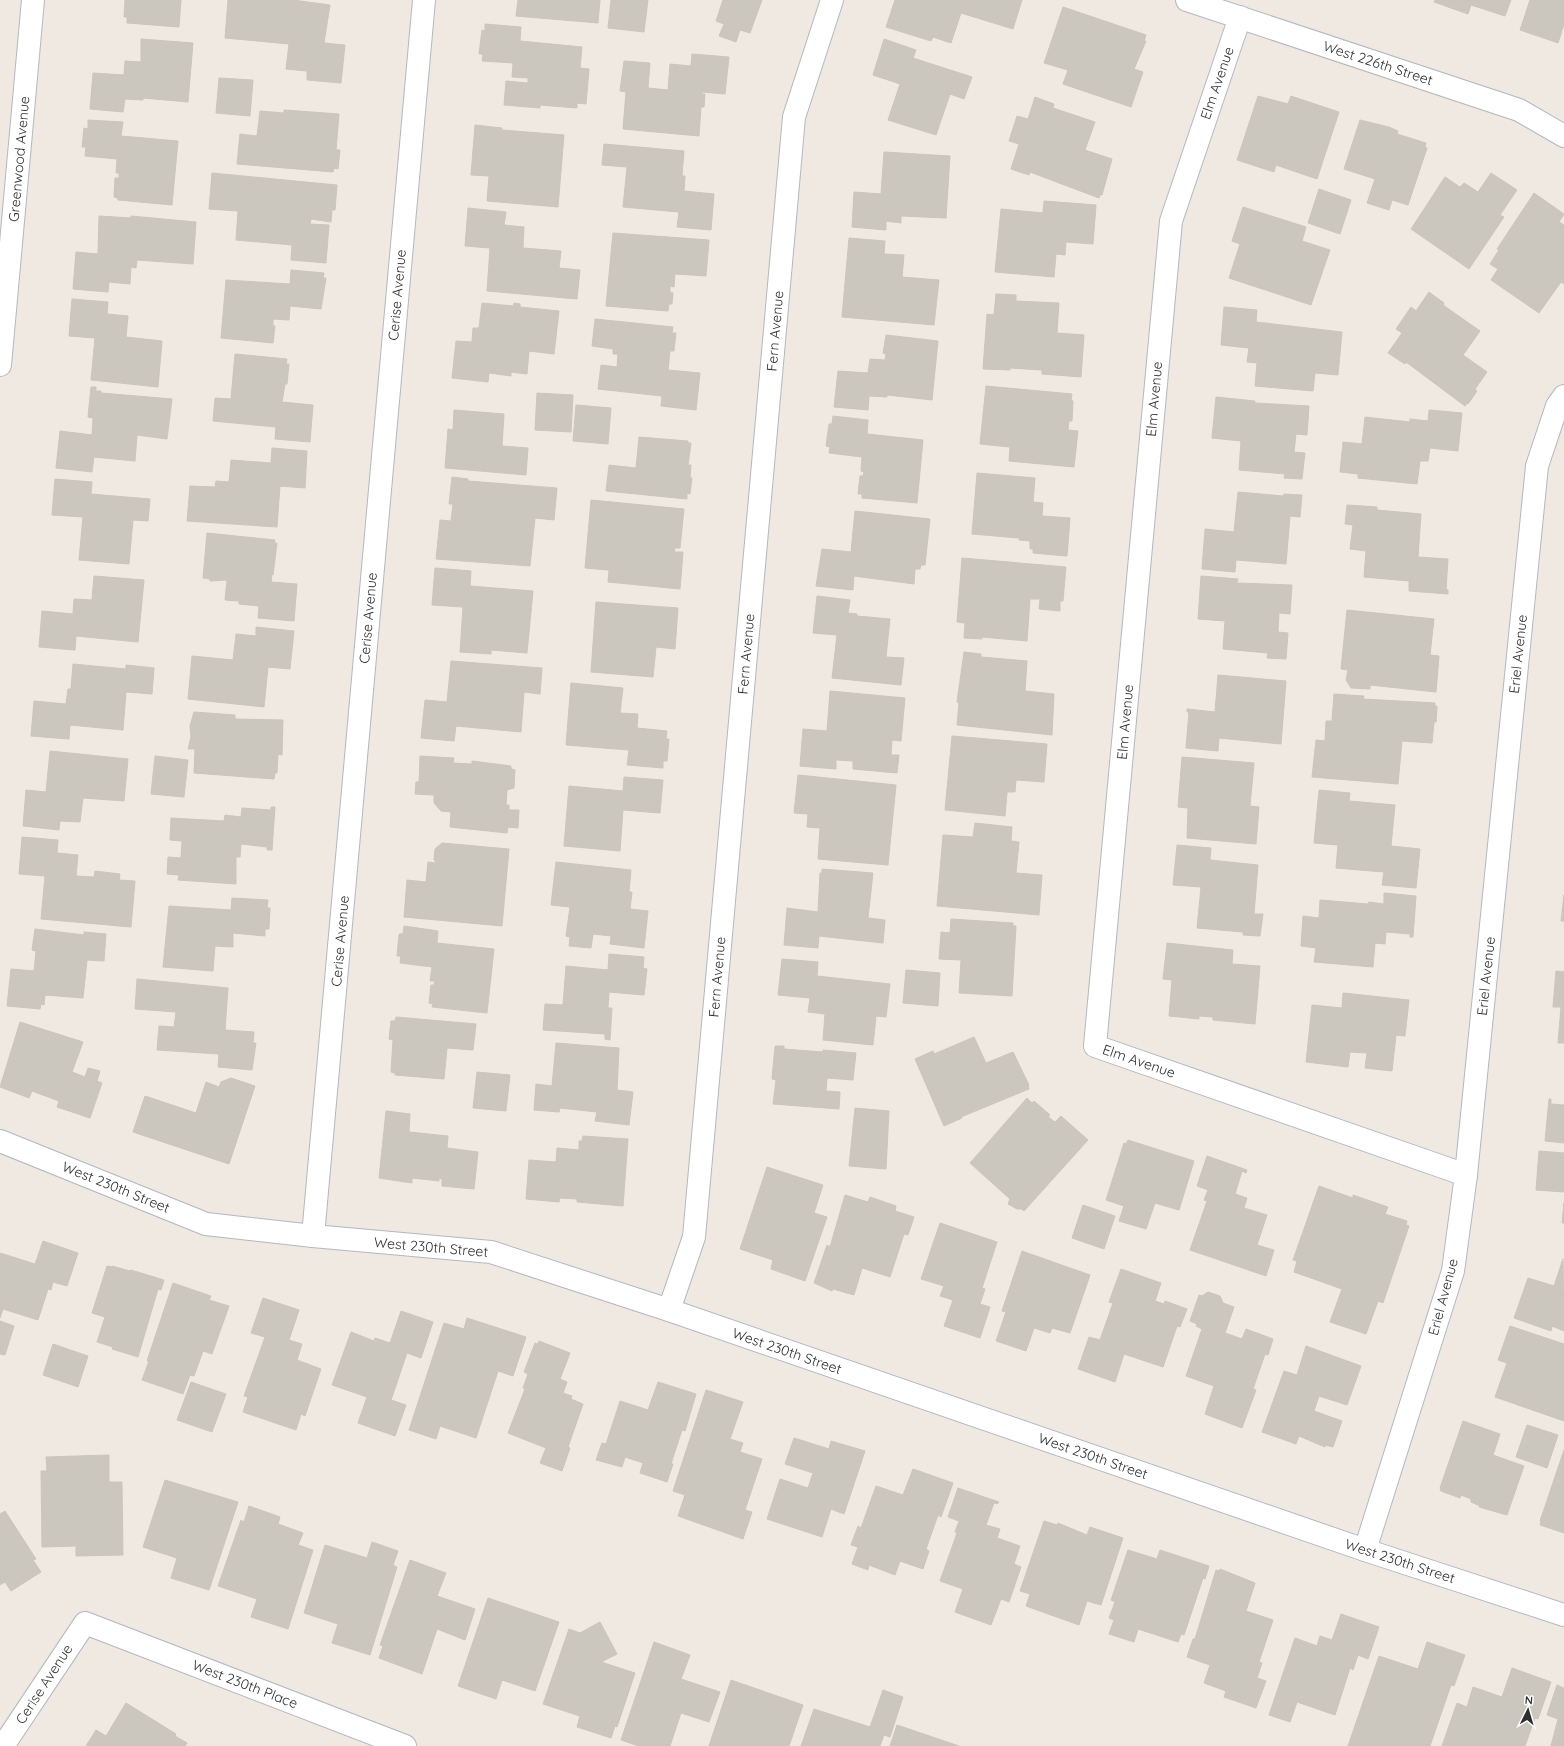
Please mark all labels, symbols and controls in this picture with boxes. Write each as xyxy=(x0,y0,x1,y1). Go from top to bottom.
street label: West 226th Street xyxy=(1321,37,1435,89)
street label: Elm Avenue xyxy=(1196,44,1238,122)
street label: Greenwood Avenue xyxy=(5,95,33,223)
street label: Cerise Avenue xyxy=(384,248,410,341)
street label: Fern Avenue xyxy=(763,290,787,372)
street label: Elm Avenue xyxy=(1142,360,1166,437)
street label: Cerise Avenue xyxy=(355,571,381,664)
street label: Fern Avenue xyxy=(734,613,758,695)
street label: Eriel Avenue xyxy=(1505,614,1531,694)
street label: Elm Avenue xyxy=(1113,683,1137,760)
street label: Cerise Avenue xyxy=(327,894,353,987)
street label: Fern Avenue xyxy=(705,936,729,1018)
street label: Eriel Avenue xyxy=(1473,936,1499,1016)
street label: Elm Avenue xyxy=(1100,1040,1178,1082)
street label: West 230th Street xyxy=(60,1157,173,1217)
street label: West 230th Street xyxy=(373,1233,489,1261)
street label: Eriel Avenue xyxy=(1424,1256,1462,1338)
street label: West 230th Street xyxy=(730,1324,844,1378)
street label: West 230th Street xyxy=(1036,1429,1150,1483)
street label: West 230th Street xyxy=(1343,1535,1457,1587)
street label: Cerise Avenue xyxy=(12,1641,77,1727)
street label: West 230th Place xyxy=(190,1656,300,1712)
north arrow xyxy=(1508,1690,1548,1730)
text: N xyxy=(1524,1693,1534,1707)

